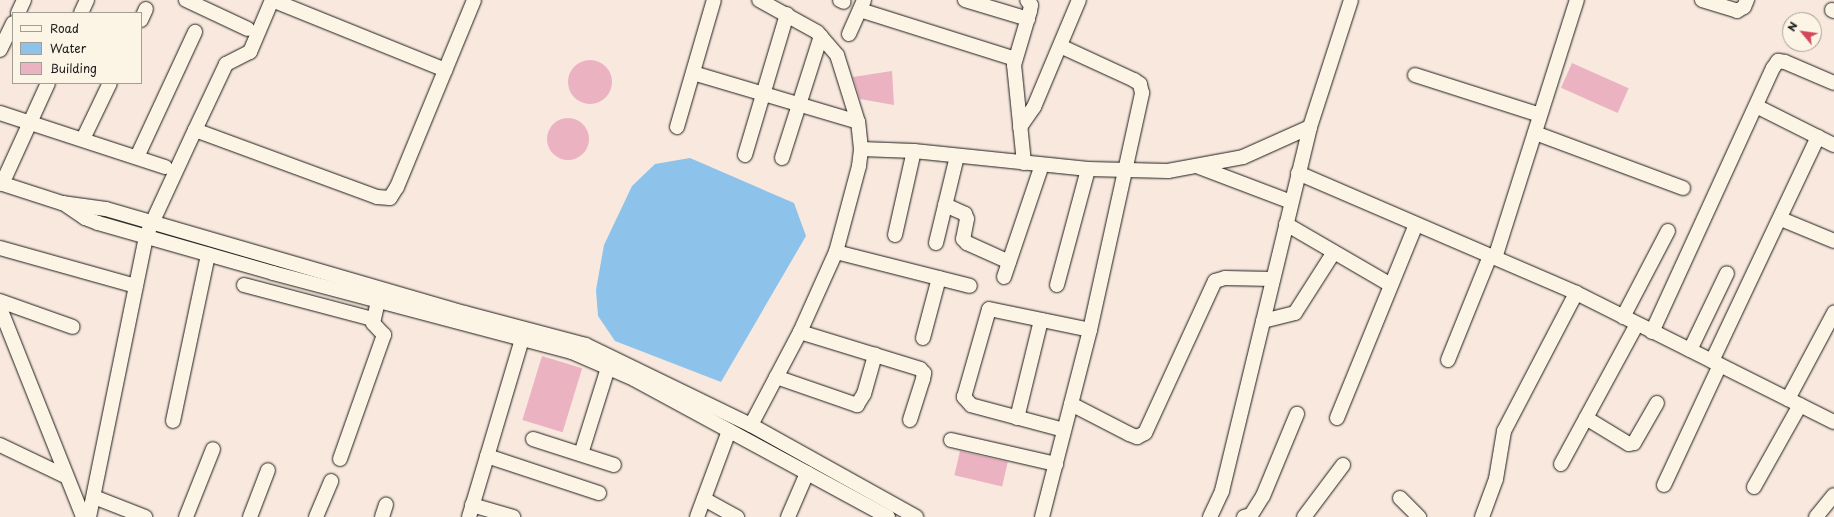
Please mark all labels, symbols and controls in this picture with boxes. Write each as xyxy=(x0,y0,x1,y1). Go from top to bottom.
legend xyxy=(12,12,142,84)
north arrow xyxy=(1782,12,1822,52)
text: N xyxy=(1782,18,1801,34)
text: Road xyxy=(50,19,79,37)
text: Water xyxy=(50,39,86,57)
text: Building xyxy=(50,59,97,77)

